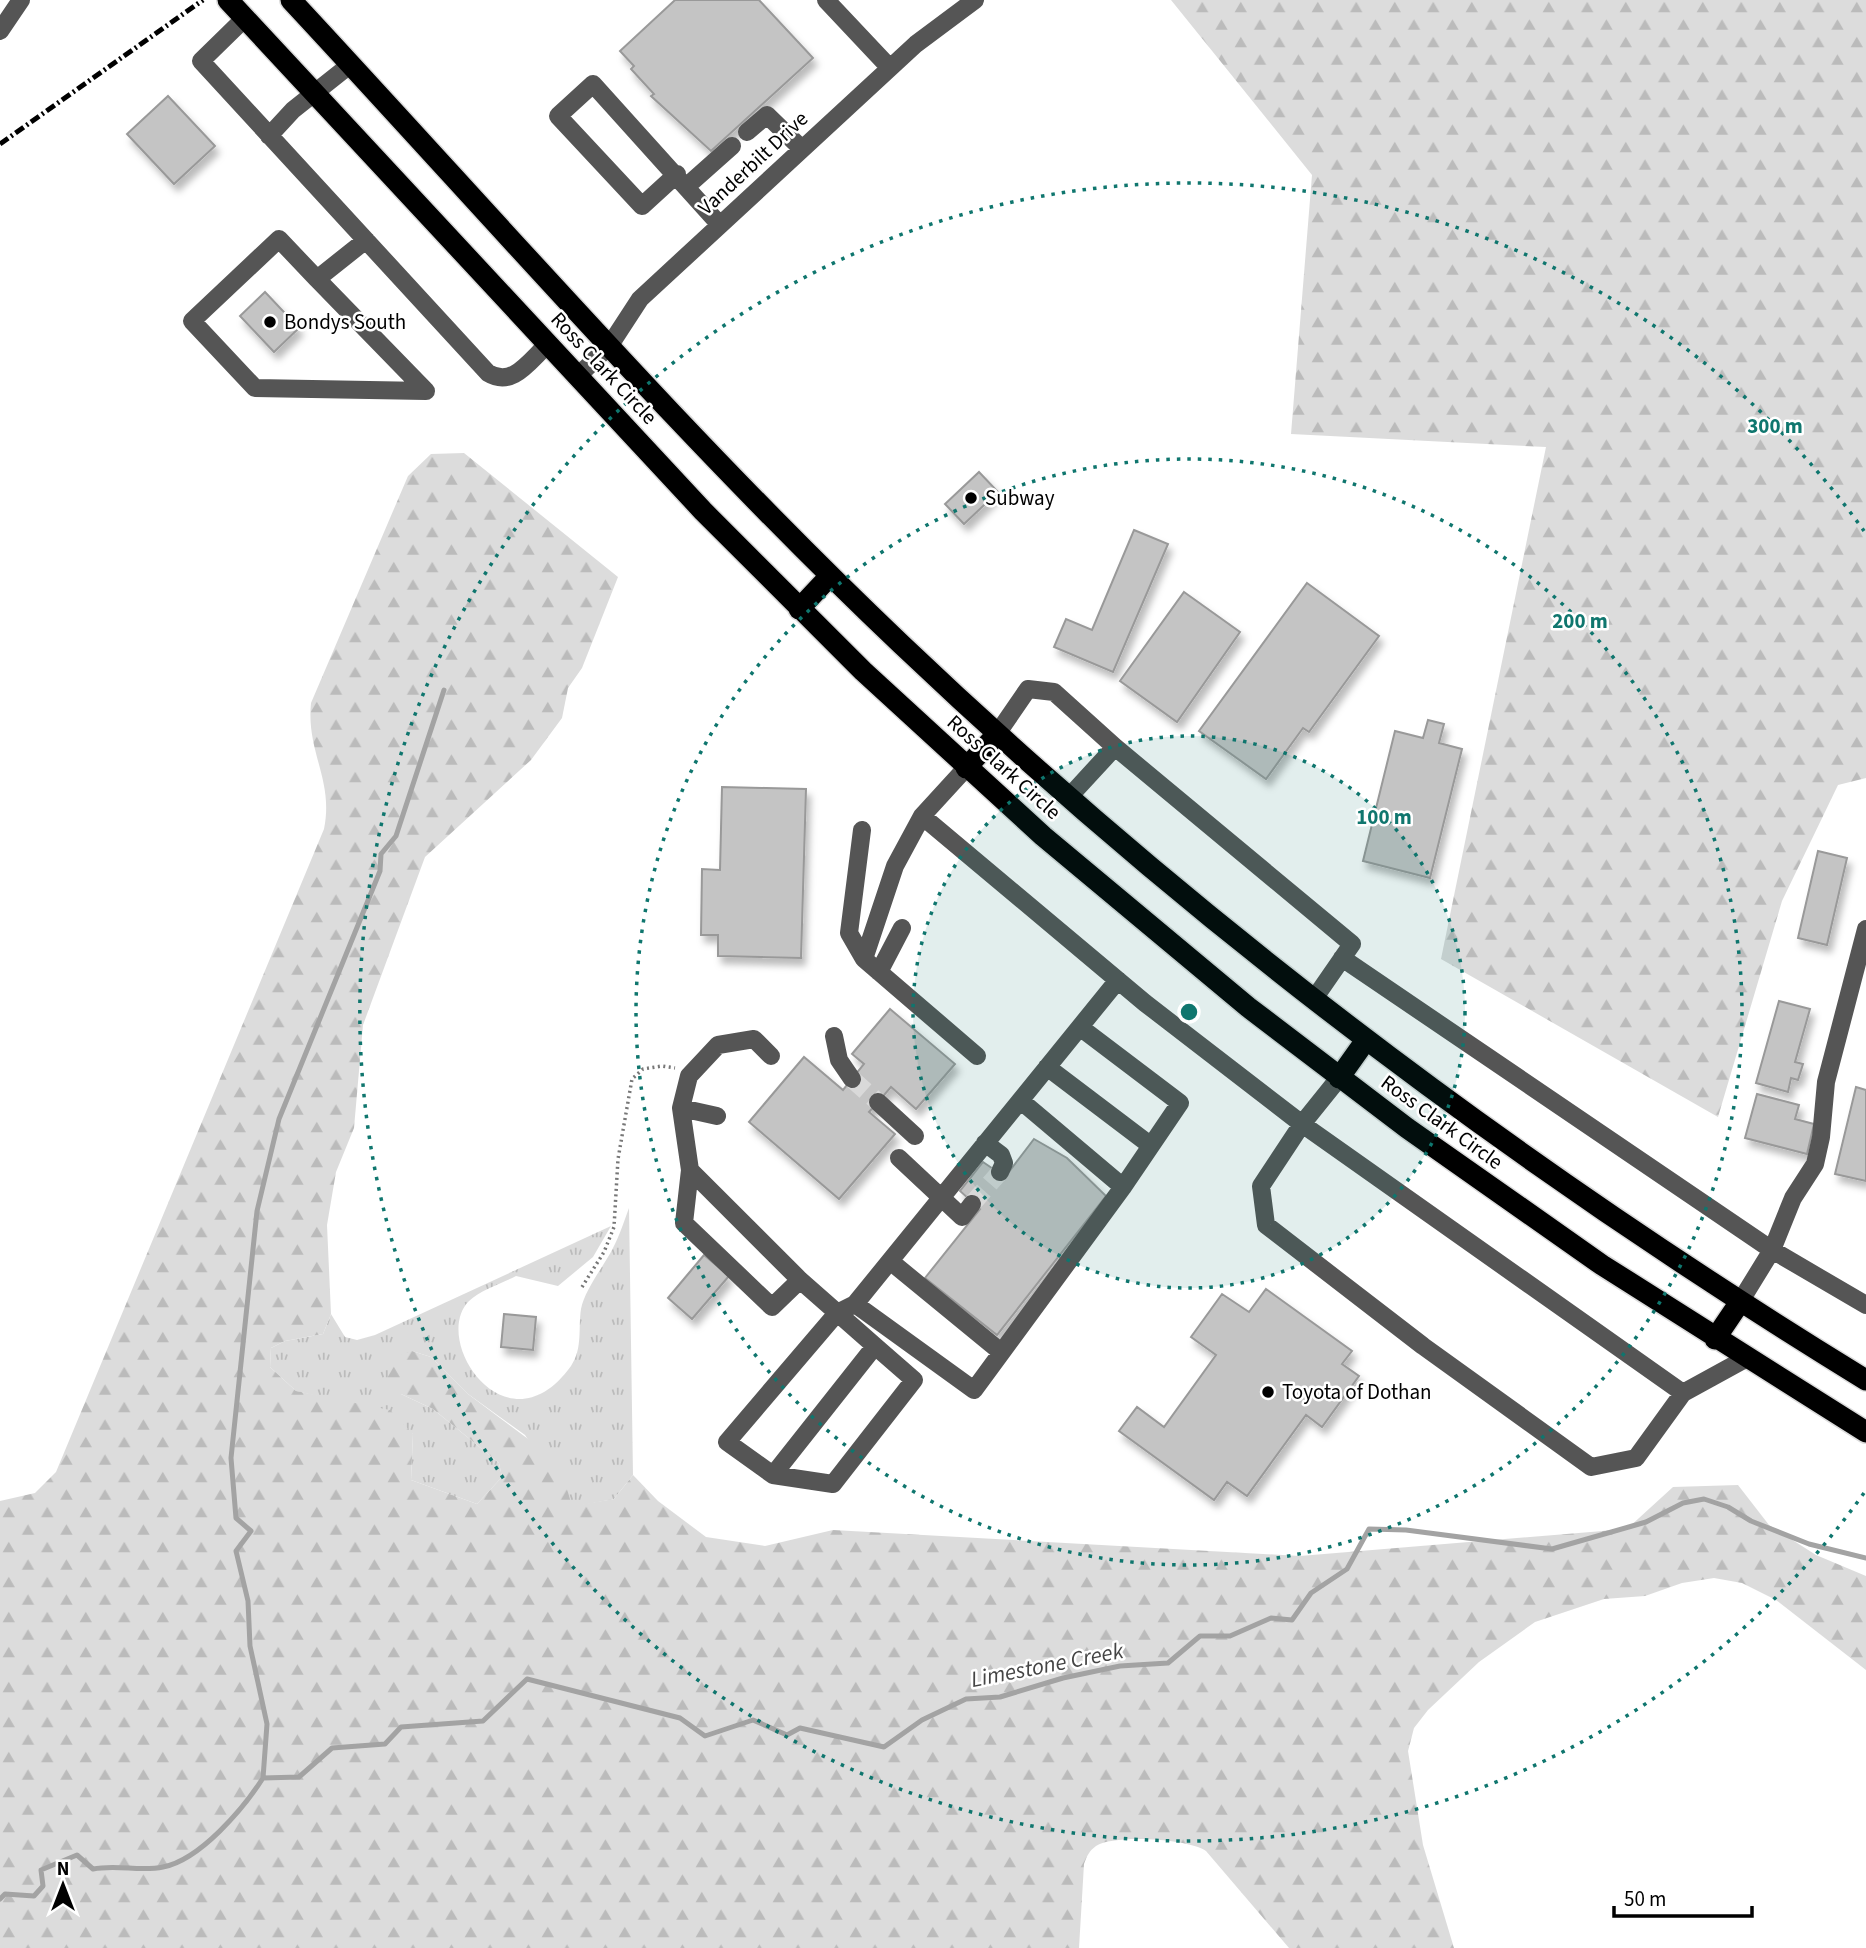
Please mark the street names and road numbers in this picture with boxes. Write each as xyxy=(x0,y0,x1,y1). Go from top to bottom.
street label: Vanderbilt Drive xyxy=(691,104,815,222)
street label: Ross Clark Circle xyxy=(544,305,664,431)
street label: Ross Clark Circle xyxy=(940,708,1068,826)
street label: Ross Clark Circle xyxy=(1375,1067,1509,1177)

